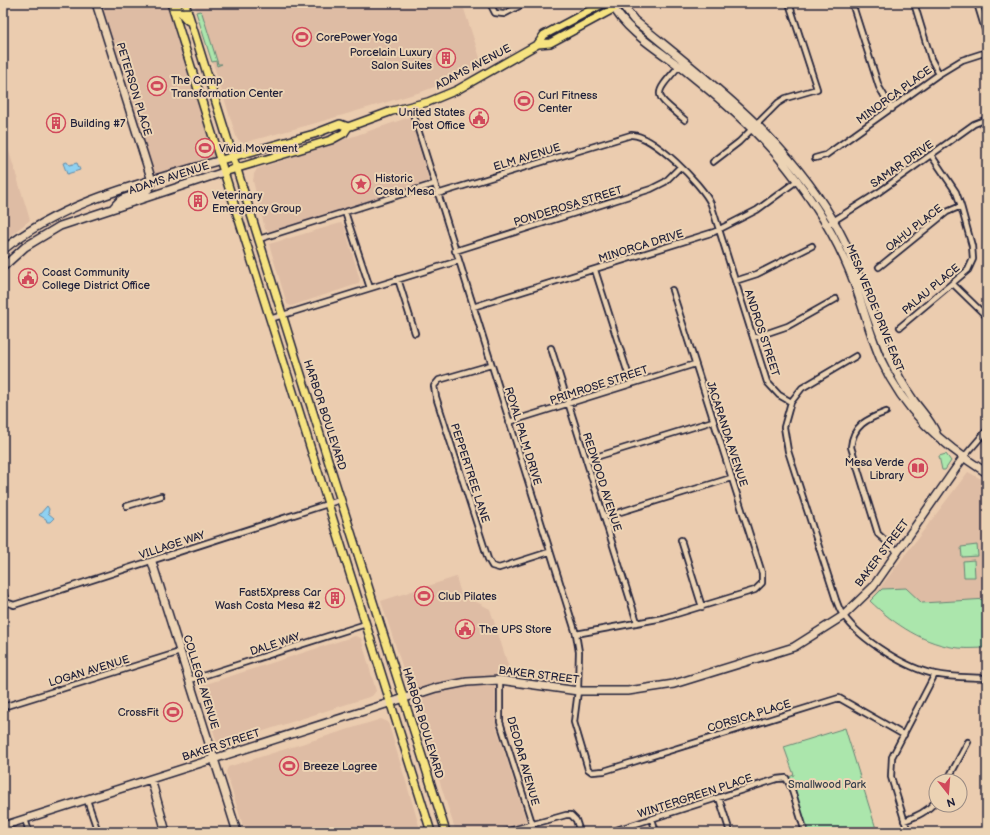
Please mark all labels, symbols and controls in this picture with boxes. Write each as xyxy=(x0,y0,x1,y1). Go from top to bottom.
sports icon: CorePower Yoga xyxy=(291,26,313,48)
place label: CorePower Yoga xyxy=(316,31,397,44)
street label: PETERSON PLACE xyxy=(114,41,154,137)
street label: ADAMS AVENUE xyxy=(433,42,513,92)
place label: Porcelain Luxury Salon Suites xyxy=(350,46,433,72)
building icon: Porcelain Luxury Salon Suites xyxy=(435,47,457,69)
street label: MINORCA PLACE xyxy=(854,63,934,127)
place label: The Camp Transformation Center xyxy=(171,74,284,100)
sports icon: The Camp Transformation Center xyxy=(146,75,168,97)
place label: Curl Fitness Center xyxy=(538,89,598,115)
sports icon: Curl Fitness Center xyxy=(513,90,535,112)
place label: United States Post Office xyxy=(399,106,466,132)
public building icon: United States Post Office xyxy=(468,107,490,129)
building icon: Building #7 xyxy=(45,112,67,134)
place label: Building #7 xyxy=(70,117,126,130)
sports icon: Vivid Movement xyxy=(194,137,216,159)
street label: SAMAR DRIVE xyxy=(868,138,936,190)
street label: ELM AVENUE xyxy=(492,141,562,173)
place label: Vivid Movement xyxy=(219,142,298,155)
street label: ADAMS AVENUE xyxy=(127,159,211,197)
place label: Historic Costa Mesa xyxy=(375,172,434,198)
place icon: Historic Costa Mesa xyxy=(350,173,372,195)
street label: PONDEROSA STREET xyxy=(512,183,624,229)
place label: Veterinary Emergency Group xyxy=(212,189,301,215)
building icon: Veterinary Emergency Group xyxy=(187,190,209,212)
street label: OAHU PLACE xyxy=(883,202,945,254)
street label: MINORCA DRIVE xyxy=(597,227,685,265)
street label: MESA VERDE DRIVE EAST xyxy=(843,242,907,374)
street label: PALAU PLACE xyxy=(899,261,963,317)
place label: Coast Community College District Office xyxy=(42,266,151,292)
public building icon: Coast Community College District Office xyxy=(17,267,39,289)
street label: ANDROS STREET xyxy=(742,288,782,378)
street label: HARBOR BOULEVARD xyxy=(301,358,349,472)
street label: PRIMROSE STREET xyxy=(548,363,650,407)
street label: JACARANDA AVENUE xyxy=(704,380,750,488)
street label: ROYAL PALM DRIVE xyxy=(502,385,544,487)
street label: PEPPERTREE LANE xyxy=(448,422,492,524)
street label: REDWOOD AVENUE xyxy=(580,431,624,533)
place label: Mesa Verde Library xyxy=(845,456,904,482)
library icon: Mesa Verde Library xyxy=(907,457,929,479)
street label: BAKER STREET xyxy=(852,516,912,589)
street label: VILLAGE WAY xyxy=(137,528,207,562)
sports icon: Club Pilates xyxy=(413,585,435,607)
place label: Fast5Xpress Car Wash Costa Mesa #2 xyxy=(215,586,322,612)
building icon: Fast5Xpress Car Wash Costa Mesa #2 xyxy=(324,587,346,609)
place label: Club Pilates xyxy=(438,590,497,603)
public building icon: The UPS Store xyxy=(454,618,476,640)
place label: The UPS Store xyxy=(479,623,552,636)
street label: DALE WAY xyxy=(248,630,302,658)
street label: COLLEGE AVENUE xyxy=(180,633,222,731)
street label: LOGAN AVENUE xyxy=(47,653,131,689)
street label: BAKER STREET xyxy=(498,664,580,686)
street label: HARBOR BOULEVARD xyxy=(400,666,446,780)
street label: CORSICA PLACE xyxy=(706,697,792,735)
sports icon: CrossFit xyxy=(162,701,184,723)
place label: CrossFit xyxy=(118,706,160,719)
street label: DEODAR AVENUE xyxy=(504,715,542,807)
street label: BAKER STREET xyxy=(180,726,262,764)
sports icon: Breeze Lagree xyxy=(278,755,300,777)
place label: Breeze Lagree xyxy=(303,760,378,773)
street label: WINTERGREEN PLACE xyxy=(636,771,754,821)
north arrow xyxy=(928,773,968,813)
park label: Smallwood Park xyxy=(788,778,867,791)
text: N xyxy=(945,795,957,810)

